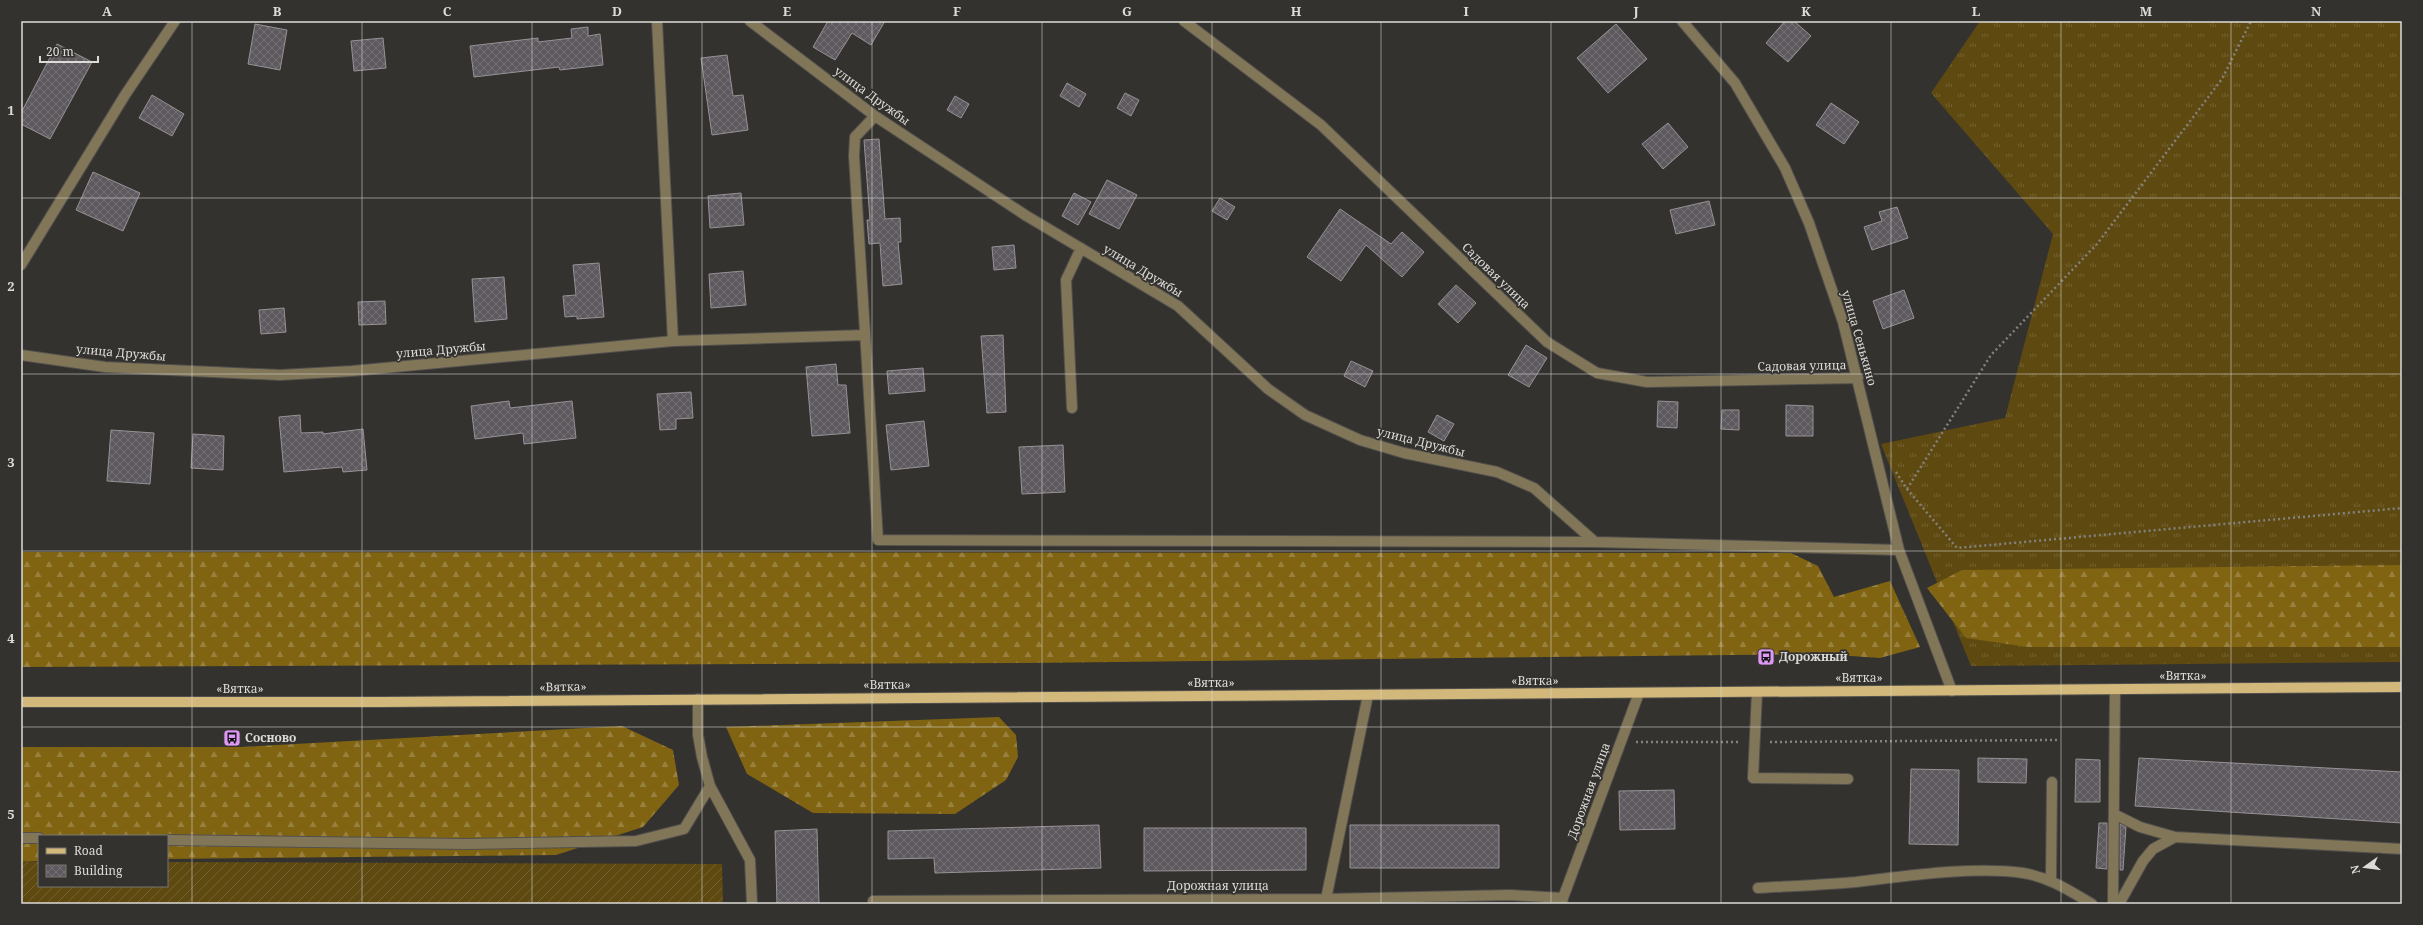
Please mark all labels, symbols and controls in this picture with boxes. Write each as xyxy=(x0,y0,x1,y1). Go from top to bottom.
text: A xyxy=(102,2,112,20)
text: B xyxy=(273,2,282,20)
text: C xyxy=(443,2,452,20)
text: D xyxy=(612,2,622,20)
text: E xyxy=(783,2,792,20)
text: F xyxy=(953,2,961,20)
text: G xyxy=(1122,2,1132,20)
text: H xyxy=(1291,2,1302,20)
text: I xyxy=(1463,2,1469,20)
text: J xyxy=(1632,2,1639,20)
text: K xyxy=(1801,2,1811,20)
text: L xyxy=(1972,2,1981,20)
text: M xyxy=(2140,2,2153,20)
text: N xyxy=(2311,2,2322,20)
scale bar xyxy=(40,38,98,64)
text: 20 m xyxy=(46,43,74,60)
street label: улица Дружбы xyxy=(831,62,914,129)
text: 1 xyxy=(7,101,15,119)
street label: Садовая улица xyxy=(1458,239,1534,313)
street label: улица Дружбы xyxy=(1100,240,1186,301)
text: 2 xyxy=(7,277,15,295)
street label: улица Сенькино xyxy=(1838,288,1881,388)
street label: улица Дружбы xyxy=(395,337,487,362)
street label: улица Дружбы xyxy=(75,340,167,365)
street label: Садовая улица xyxy=(1757,356,1847,375)
street label: улица Дружбы xyxy=(1375,422,1467,461)
text: 3 xyxy=(7,453,15,471)
text: 4 xyxy=(7,629,15,647)
bus stop icon: Дорожный xyxy=(1756,647,1776,667)
place label: Дорожный xyxy=(1779,648,1848,665)
street label: «Вятка» xyxy=(2159,667,2207,684)
street label: «Вятка» xyxy=(1835,669,1883,686)
street label: «Вятка» xyxy=(1511,672,1559,689)
street label: «Вятка» xyxy=(1187,674,1235,691)
street label: «Вятка» xyxy=(863,676,911,693)
street label: «Вятка» xyxy=(539,678,587,695)
street label: «Вятка» xyxy=(216,680,264,697)
bus stop icon: Сосново xyxy=(222,728,242,748)
place label: Сосново xyxy=(245,729,296,746)
street label: Дорожная улица xyxy=(1563,740,1614,842)
text: 5 xyxy=(7,805,15,823)
legend xyxy=(38,835,168,887)
text: Road xyxy=(74,842,104,859)
north arrow xyxy=(2345,847,2385,887)
text: Building xyxy=(74,862,123,879)
text: N xyxy=(2346,863,2363,876)
street label: Дорожная улица xyxy=(1167,877,1269,894)

